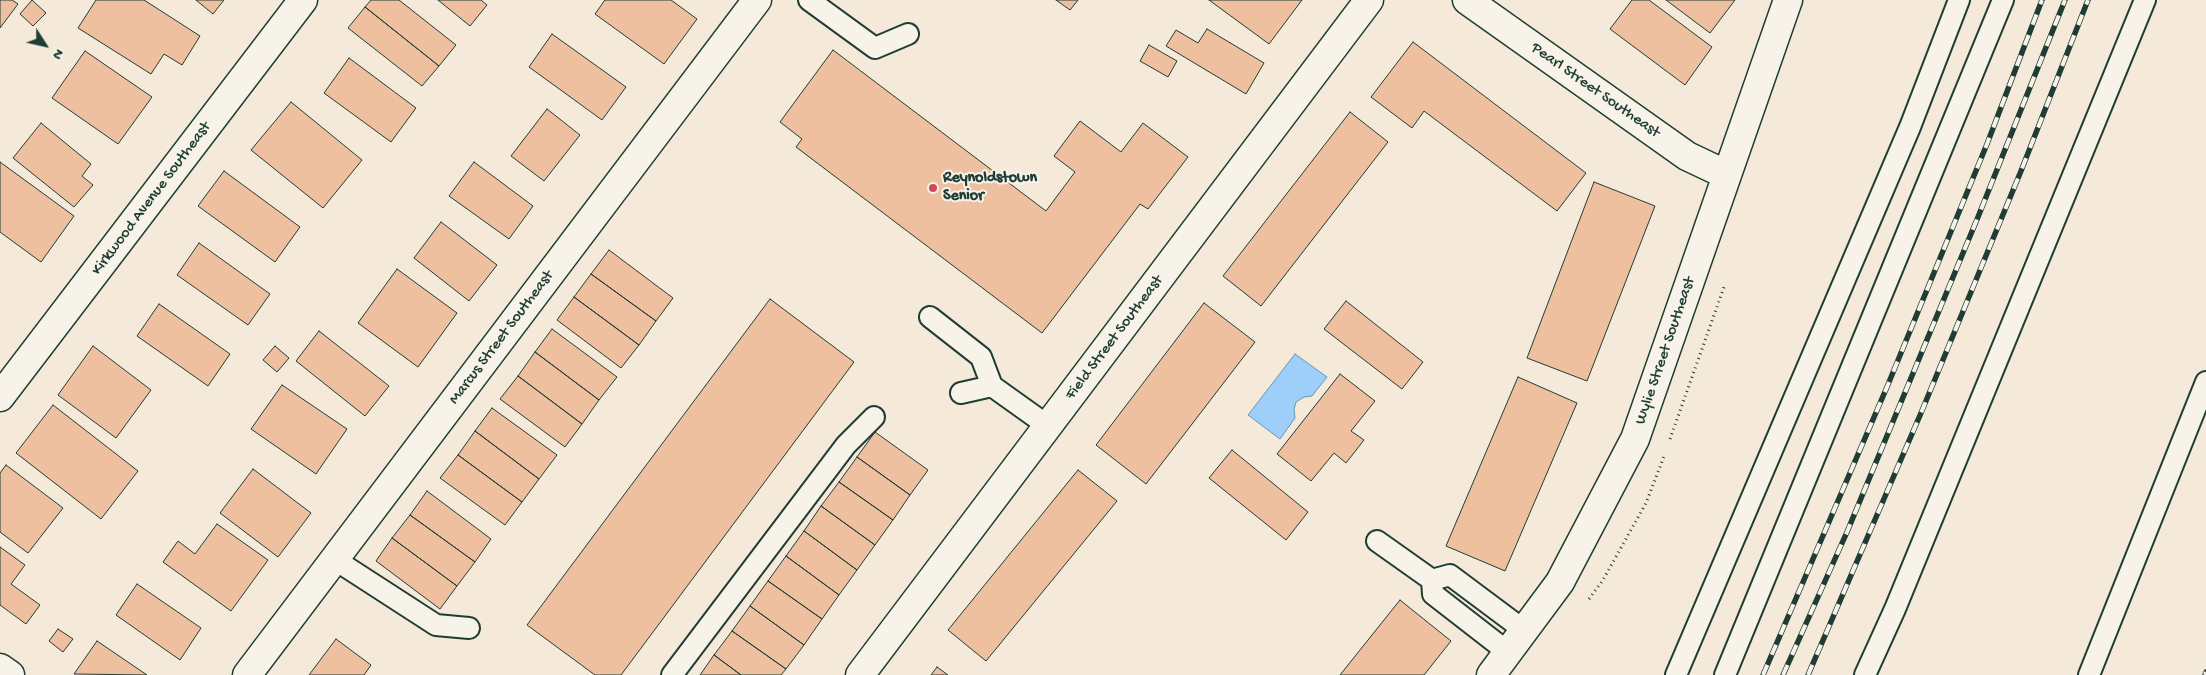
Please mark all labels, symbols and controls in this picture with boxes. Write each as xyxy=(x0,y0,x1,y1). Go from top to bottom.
north arrow xyxy=(20,20,70,70)
street label: Pearl Street Southeast xyxy=(1527,39,1663,143)
text: N xyxy=(48,45,67,63)
street label: Kirkwood Avenue Southeast xyxy=(88,119,216,279)
place label: Reynoldstown Senior xyxy=(943,169,1037,207)
marker: Reynoldstown Senior xyxy=(927,182,939,194)
street label: Marcus Street Southeast xyxy=(445,267,559,409)
street label: Field Street Southeast xyxy=(1062,272,1168,404)
street label: Wylie Street Southeast xyxy=(1632,275,1700,427)

